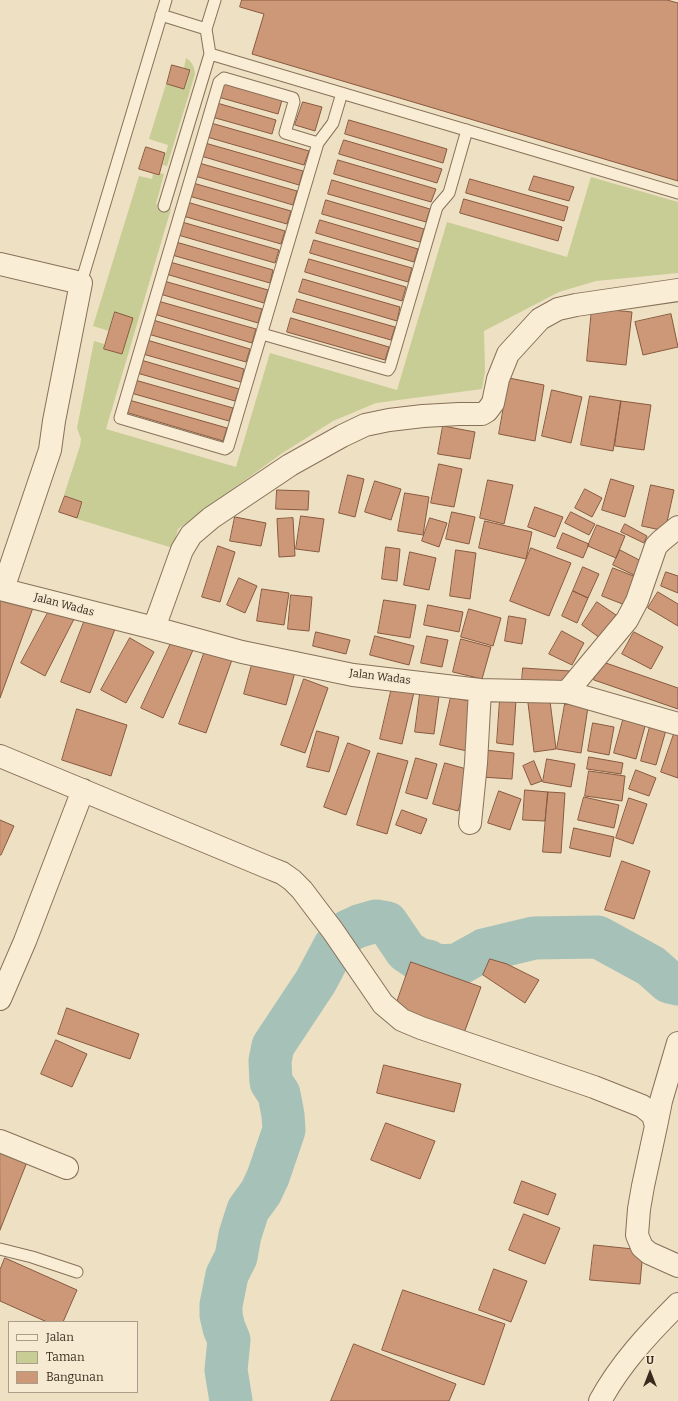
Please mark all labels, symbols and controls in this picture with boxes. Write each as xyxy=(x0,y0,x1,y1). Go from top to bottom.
street label: Jalan Wadas xyxy=(33,591,95,619)
street label: Jalan Wadas xyxy=(349,667,411,687)
legend xyxy=(8,1321,138,1393)
text: Jalan xyxy=(46,1330,74,1344)
text: Taman xyxy=(46,1350,85,1364)
north arrow xyxy=(630,1353,670,1393)
text: U xyxy=(646,1354,654,1367)
text: Bangunan xyxy=(46,1370,104,1384)

